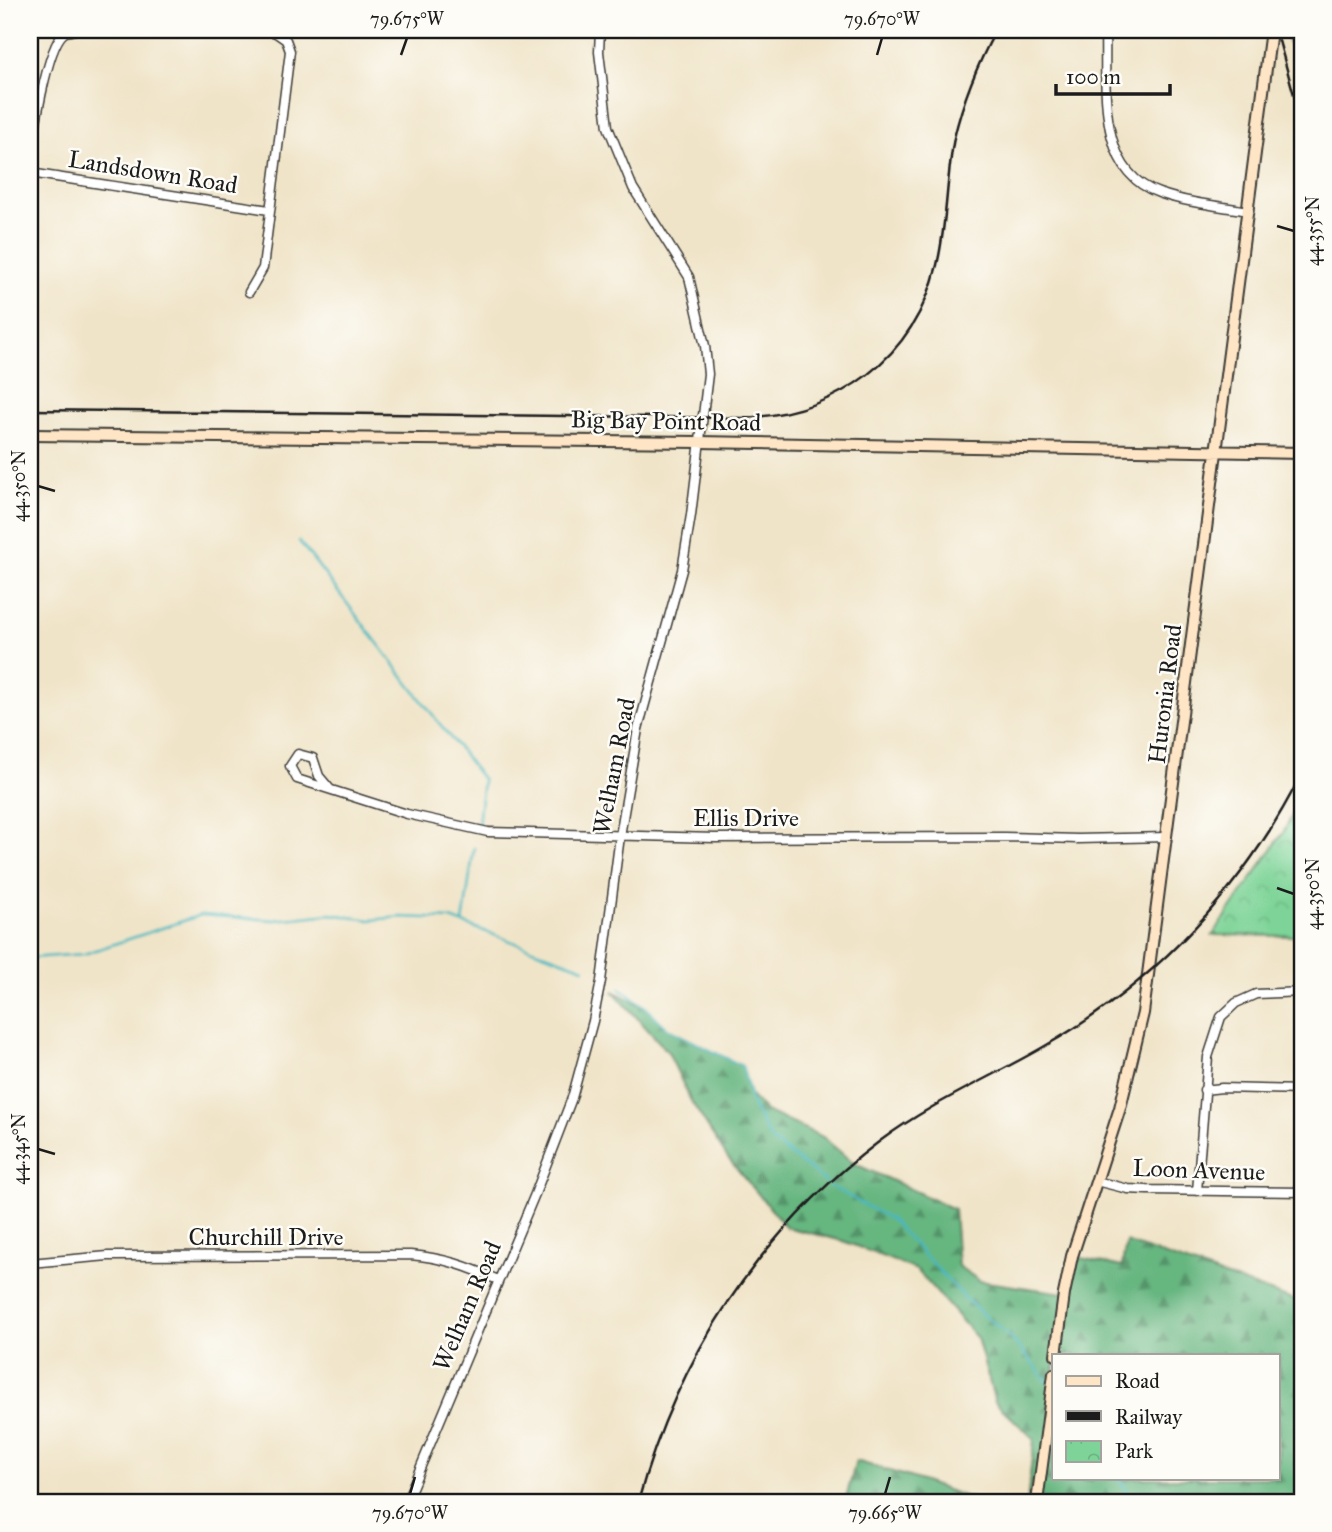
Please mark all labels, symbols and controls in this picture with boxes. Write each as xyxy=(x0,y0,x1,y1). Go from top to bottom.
text: 79.675°W xyxy=(370,8,445,30)
text: 79.670°W xyxy=(844,8,921,30)
scale bar xyxy=(1056,52,1169,96)
text: 100 m xyxy=(1066,64,1121,90)
street label: Landsdown Road xyxy=(66,144,240,200)
text: 44.355°N xyxy=(1302,196,1324,266)
street label: Big Bay Point Road xyxy=(570,404,762,438)
text: 44.350°N xyxy=(8,450,30,522)
street label: Huronia Road xyxy=(1142,622,1188,766)
street label: Welham Road xyxy=(586,695,642,837)
street label: Ellis Drive xyxy=(693,803,799,833)
text: 44.350°N xyxy=(1302,858,1324,930)
text: 44.345°N xyxy=(8,1113,30,1185)
street label: Loon Avenue xyxy=(1132,1153,1266,1187)
street label: Churchill Drive xyxy=(189,1222,343,1252)
street label: Welham Road xyxy=(426,1237,508,1375)
legend xyxy=(1052,1354,1280,1480)
text: Road xyxy=(1115,1368,1160,1394)
text: Railway xyxy=(1115,1404,1183,1430)
text: Park xyxy=(1115,1438,1153,1464)
text: 79.670°W xyxy=(372,1502,449,1524)
text: 79.665°W xyxy=(848,1502,923,1524)

